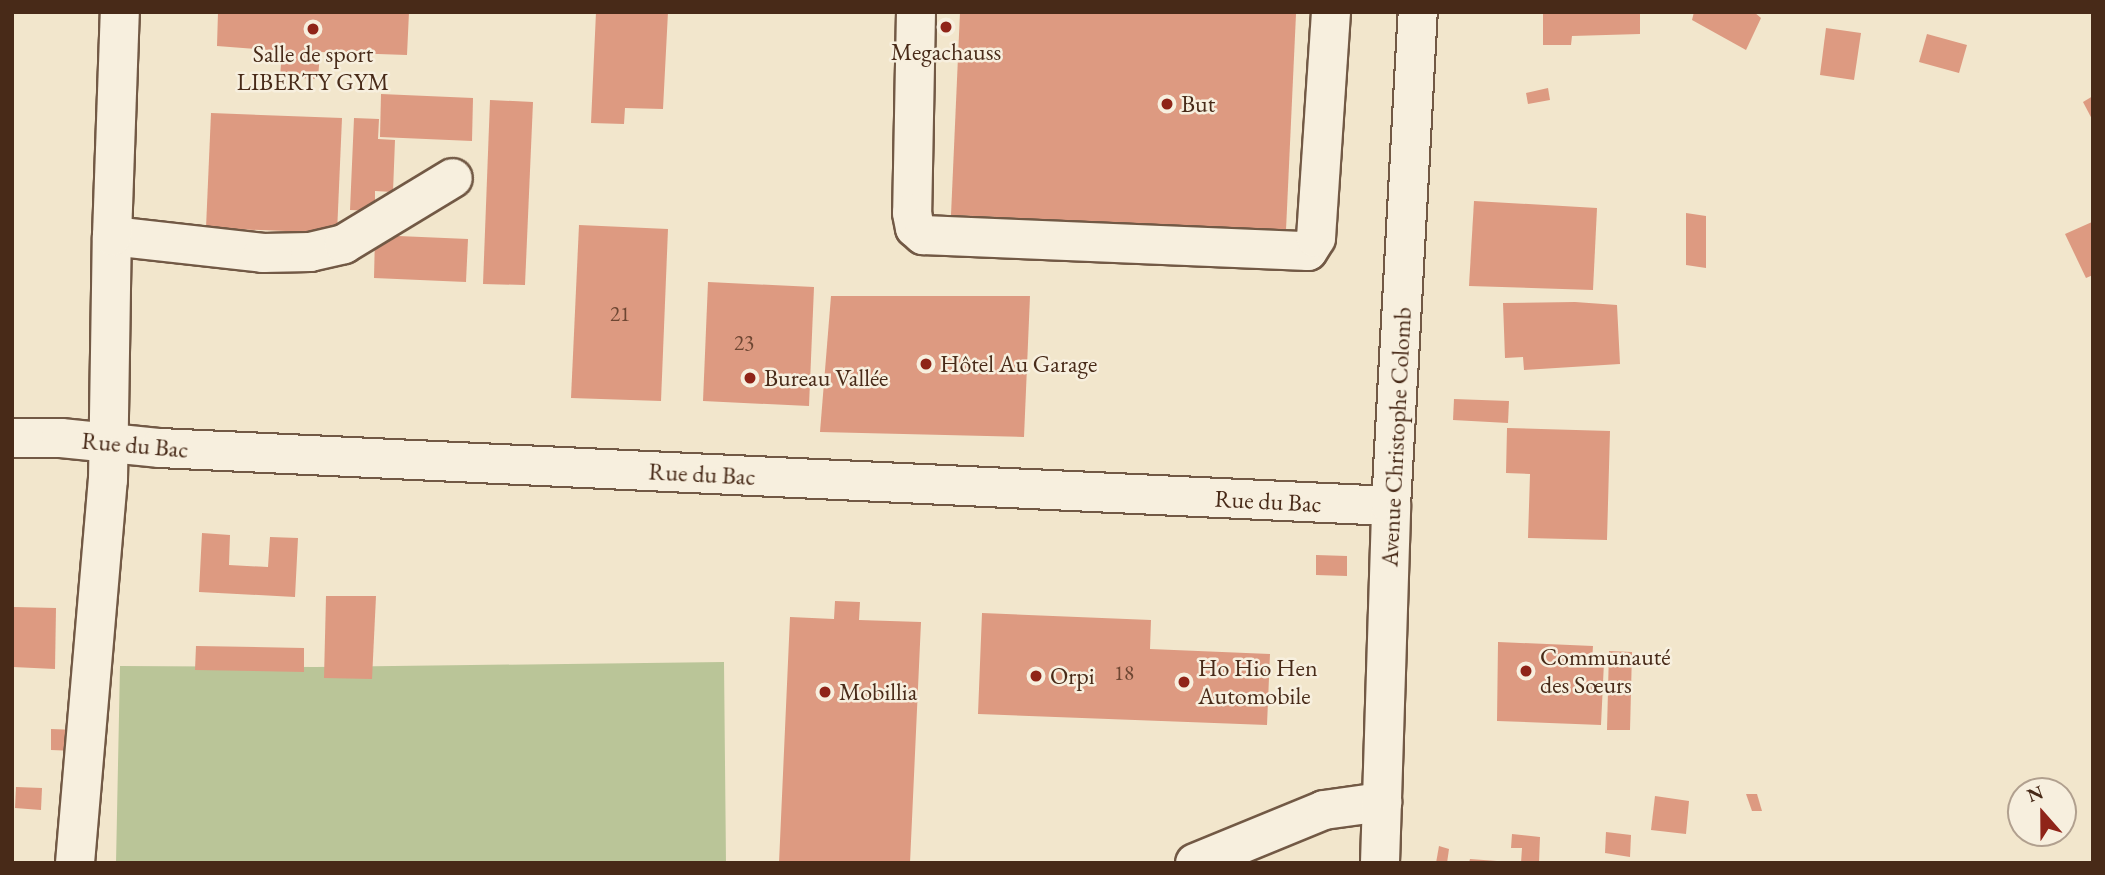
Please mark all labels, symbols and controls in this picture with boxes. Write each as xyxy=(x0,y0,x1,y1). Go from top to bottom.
marker: Megachauss xyxy=(938,19,954,35)
marker: Salle de sport LIBERTY GYM xyxy=(305,21,321,37)
place label: Megachauss xyxy=(891,38,1001,66)
place label: Salle de sport LIBERTY GYM xyxy=(237,40,389,96)
place label: But xyxy=(1181,90,1215,118)
marker: But xyxy=(1159,96,1175,112)
house number: 21 xyxy=(610,301,630,327)
street label: Avenue Christophe Colomb xyxy=(1375,306,1417,568)
house number: 23 xyxy=(734,330,754,356)
place label: Hôtel Au Garage xyxy=(940,350,1097,378)
marker: Hôtel Au Garage xyxy=(918,356,934,372)
place label: Bureau Vallée xyxy=(764,364,888,392)
marker: Bureau Vallée xyxy=(742,370,758,386)
street label: Rue du Bac xyxy=(80,426,190,464)
street label: Rue du Bac xyxy=(648,457,756,491)
street label: Rue du Bac xyxy=(1214,484,1322,518)
place label: Communauté des Sœurs xyxy=(1540,643,1671,699)
place label: Ho Hio Hen Automobile xyxy=(1198,654,1318,710)
house number: 18 xyxy=(1114,660,1134,686)
place label: Orpi xyxy=(1050,662,1095,690)
marker: Communauté des Sœurs xyxy=(1518,663,1534,679)
marker: Orpi xyxy=(1028,668,1044,684)
marker: Ho Hio Hen Automobile xyxy=(1176,674,1192,690)
place label: Mobillia xyxy=(839,678,917,706)
marker: Mobillia xyxy=(817,684,833,700)
north arrow xyxy=(2007,777,2077,847)
text: N xyxy=(2023,779,2047,808)

